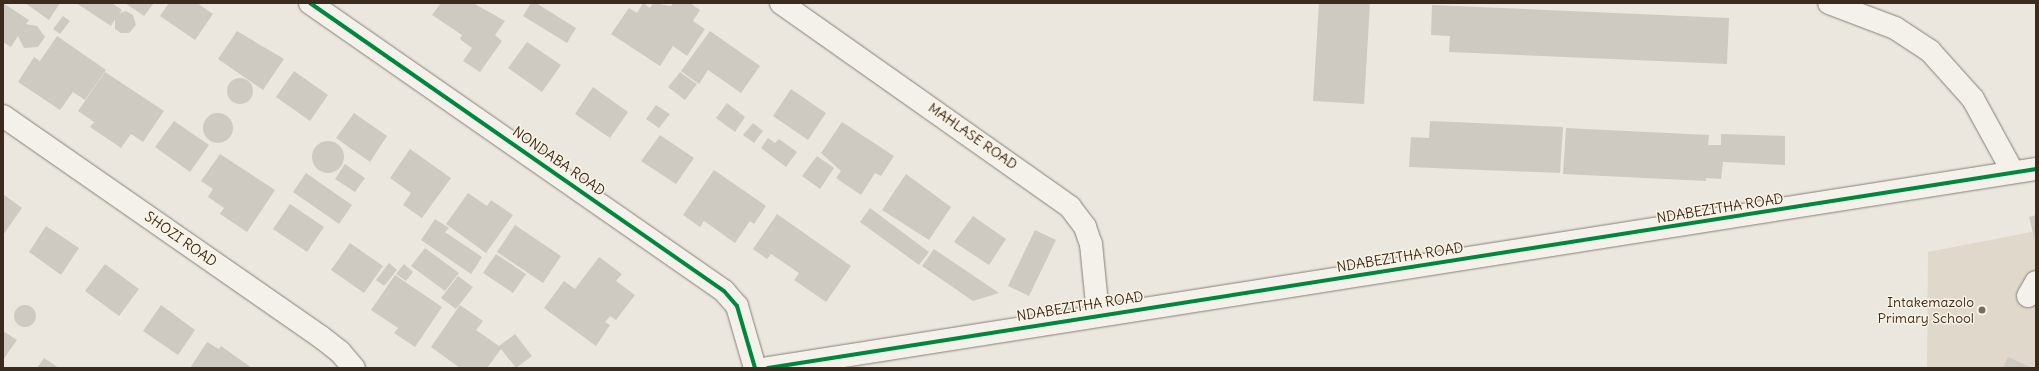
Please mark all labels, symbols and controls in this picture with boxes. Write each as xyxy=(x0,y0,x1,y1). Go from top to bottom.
street label: MAHLASE ROAD xyxy=(925,99,1021,173)
street label: NONDABA ROAD xyxy=(509,123,609,199)
street label: NDABEZITHA ROAD xyxy=(1655,190,1785,226)
street label: SHOZI ROAD xyxy=(142,208,220,270)
street label: NDABEZITHA ROAD xyxy=(1335,239,1465,275)
street label: NDABEZITHA ROAD xyxy=(1015,288,1145,324)
place label: Intakemazolo Primary School xyxy=(1878,294,1974,326)
marker: Intakemazolo Primary School xyxy=(1977,305,1987,315)

